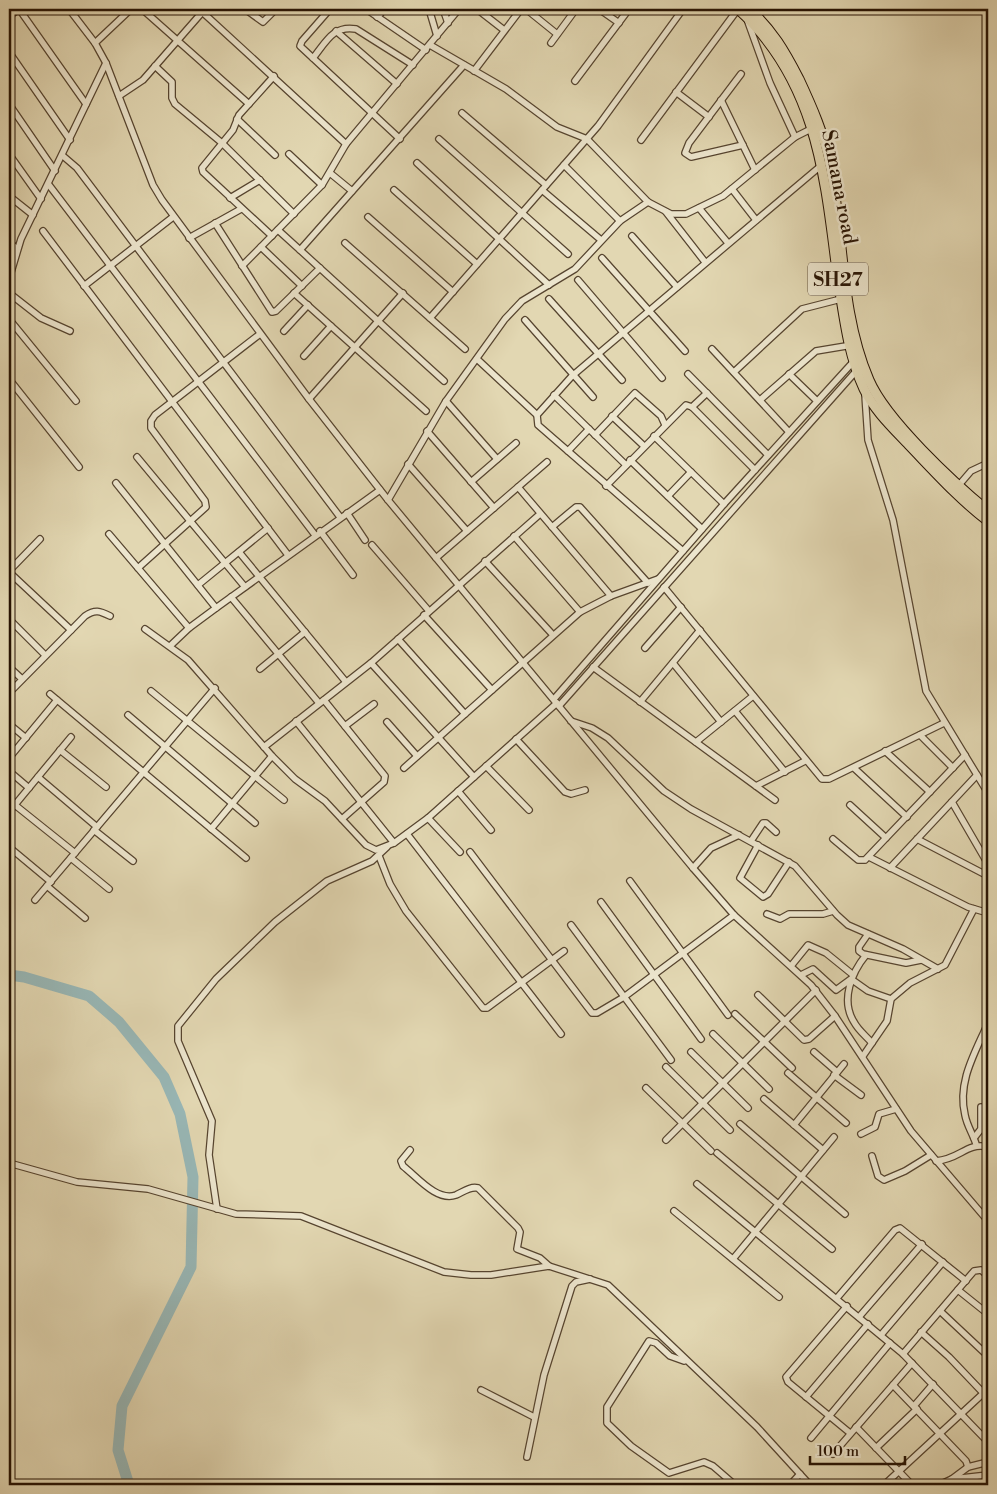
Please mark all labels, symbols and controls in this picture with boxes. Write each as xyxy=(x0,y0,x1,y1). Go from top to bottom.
street label: Samana road xyxy=(815,128,862,247)
road number: SH27 xyxy=(808,262,868,296)
scale bar xyxy=(810,1434,904,1466)
text: 100 m xyxy=(817,1442,859,1461)

